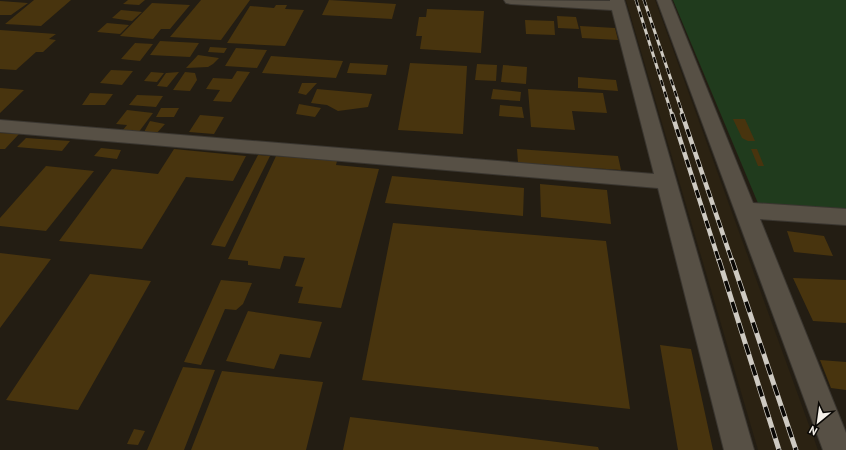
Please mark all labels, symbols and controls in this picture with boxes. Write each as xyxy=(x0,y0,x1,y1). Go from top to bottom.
north arrow xyxy=(798,402,838,442)
text: N xyxy=(807,423,820,439)

